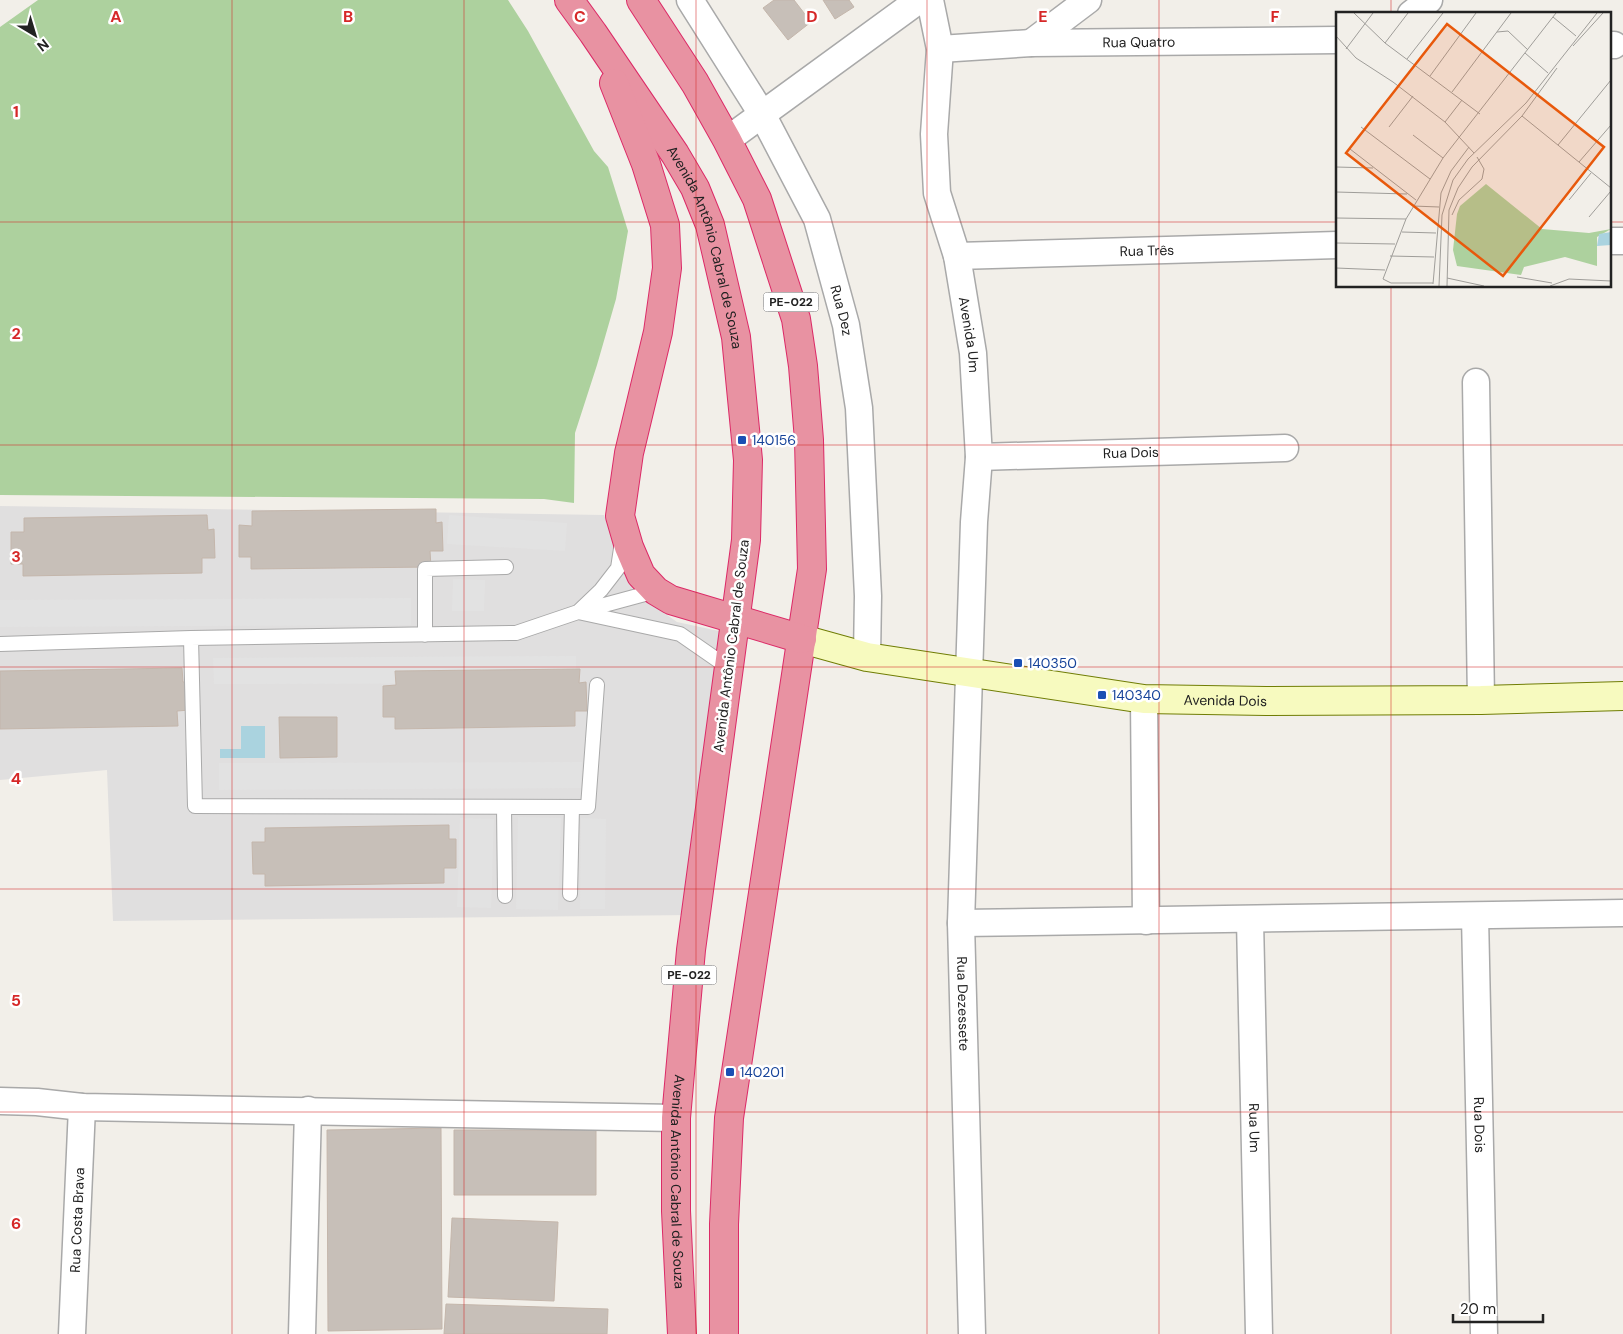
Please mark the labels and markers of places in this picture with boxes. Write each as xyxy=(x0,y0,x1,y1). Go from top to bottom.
place label: 140156 xyxy=(752,431,796,449)
marker: 140156 xyxy=(736,434,748,446)
place label: 140350 xyxy=(1028,654,1077,672)
marker: 140350 xyxy=(1012,657,1024,669)
place label: 140340 xyxy=(1112,686,1161,704)
marker: 140340 xyxy=(1096,689,1108,701)
place label: 140201 xyxy=(740,1063,784,1081)
marker: 140201 xyxy=(724,1066,736,1078)

